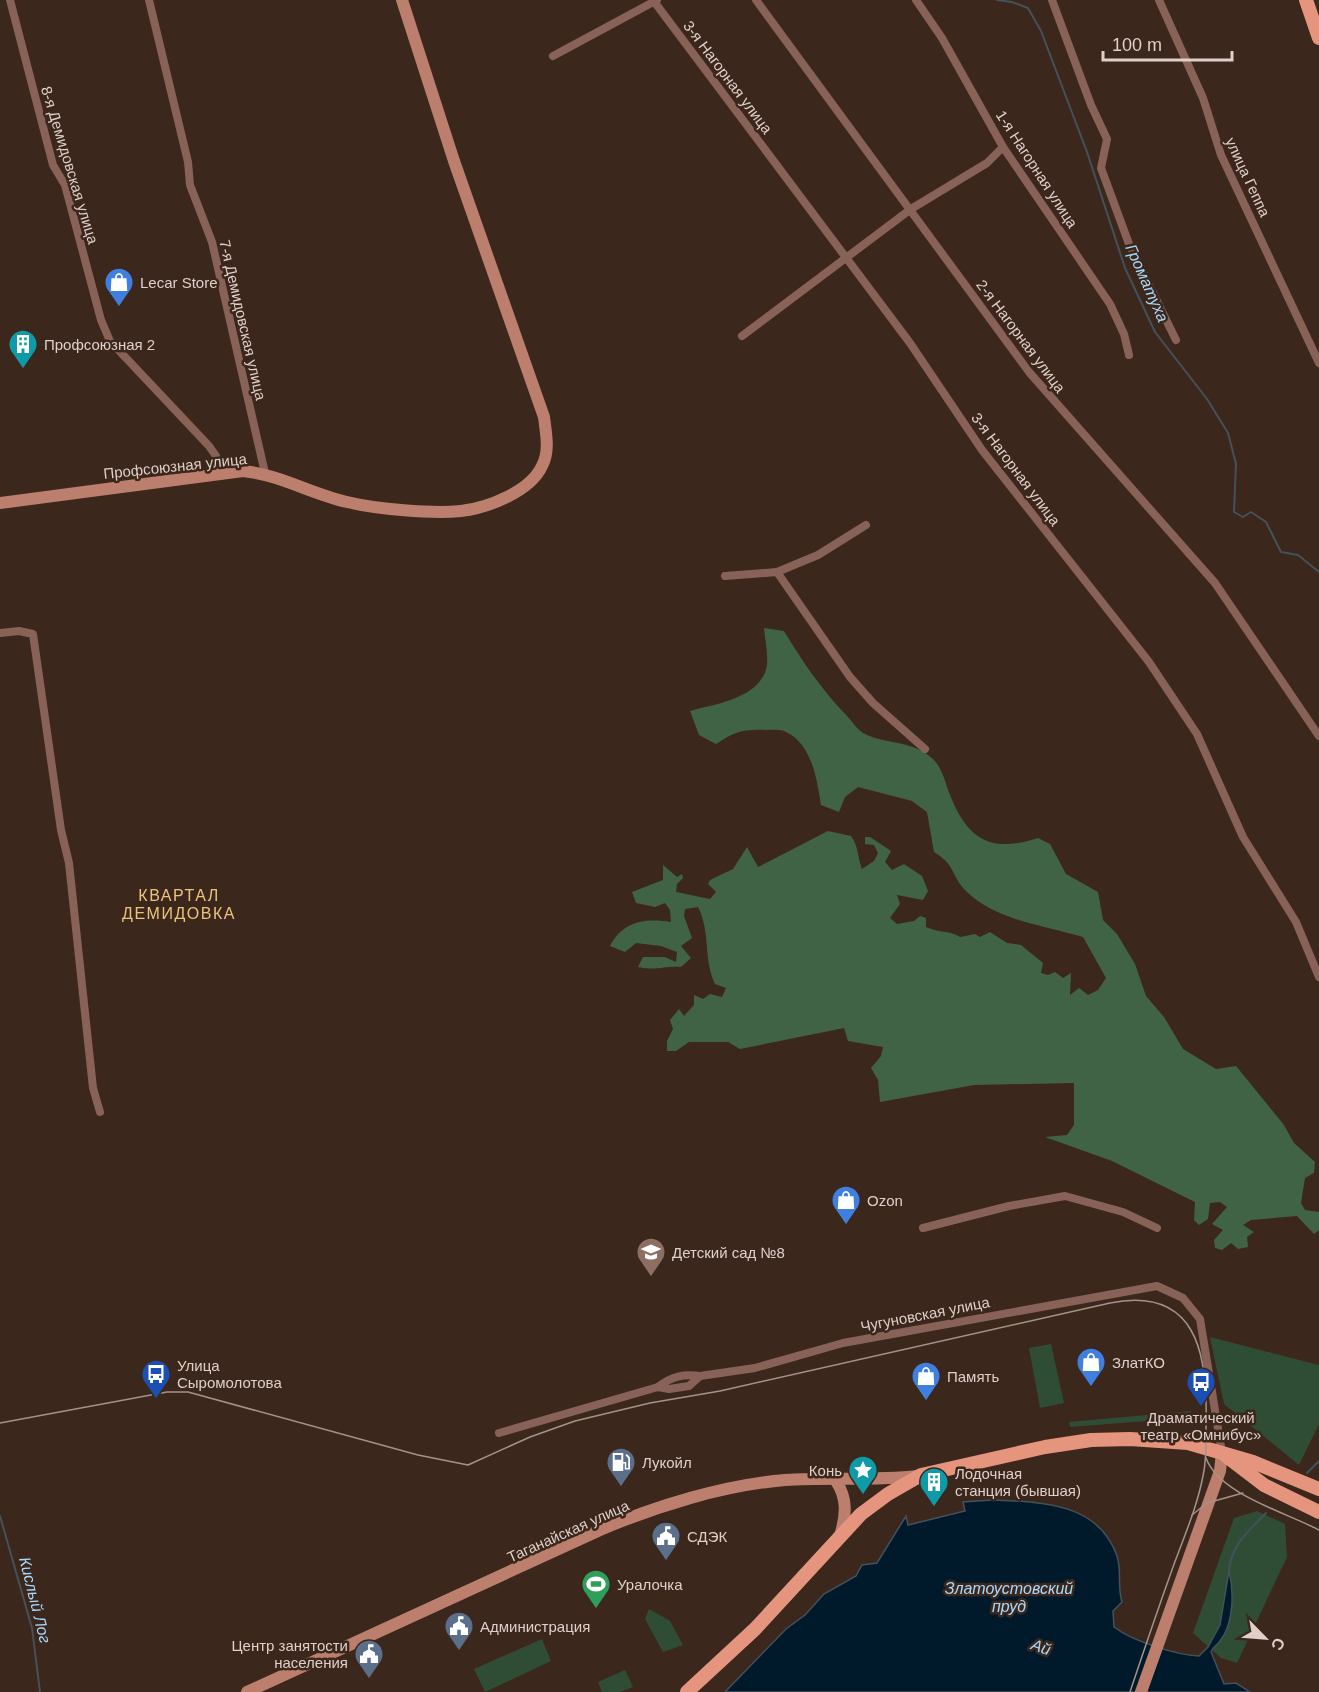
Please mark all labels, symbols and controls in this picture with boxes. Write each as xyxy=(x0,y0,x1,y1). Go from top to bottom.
street label: 3-я Нагорная улица xyxy=(680,17,776,137)
scale bar xyxy=(1103,24,1232,62)
text: 100 m xyxy=(1112,35,1162,55)
street label: 8-я Демидовская улица xyxy=(38,84,102,247)
street label: 1-я Нагорная улица xyxy=(993,107,1082,232)
street label: улица Геппа xyxy=(1222,135,1274,220)
street label: 7-я Демидовская улица xyxy=(216,238,270,402)
water label: Громатуха xyxy=(1122,241,1172,325)
shop icon: Lecar Store xyxy=(103,266,135,308)
place label: Lecar Store xyxy=(140,274,218,291)
street label: 2-я Нагорная улица xyxy=(973,276,1069,396)
building icon: Профсоюзная 2 xyxy=(7,328,39,370)
place label: Профсоюзная 2 xyxy=(44,336,155,353)
street label: 3-я Нагорная улица xyxy=(968,409,1064,529)
street label: Профсоюзная улица xyxy=(102,450,248,482)
district label: КВАРТАЛ ДЕМИДОВКА xyxy=(122,887,236,922)
shop icon: Ozon xyxy=(830,1184,862,1226)
place label: Ozon xyxy=(867,1192,903,1209)
school or university icon: Детский сад №8 xyxy=(635,1236,667,1278)
place label: Детский сад №8 xyxy=(672,1244,785,1261)
street label: Чугуновская улица xyxy=(859,1293,992,1335)
shop icon: ЗлатКО xyxy=(1075,1346,1107,1388)
place label: ЗлатКО xyxy=(1112,1354,1165,1371)
place label: Улица Сыромолотова xyxy=(177,1357,282,1391)
bus stop icon: Улица Сыромолотова xyxy=(140,1358,172,1400)
shop icon: Память xyxy=(910,1360,942,1402)
bus stop icon: Драматический театр «Омнибус» xyxy=(1185,1366,1217,1408)
place label: Память xyxy=(947,1368,999,1385)
place label: Драматический театр «Омнибус» xyxy=(1141,1409,1261,1443)
fuel station icon: Лукойл xyxy=(605,1446,637,1488)
place label: Лукойл xyxy=(642,1454,692,1471)
place icon: Конь xyxy=(847,1454,879,1496)
place label: Конь xyxy=(809,1462,842,1479)
place label: Лодочная станция (бывшая) xyxy=(955,1465,1081,1499)
building icon: Лодочная станция (бывшая) xyxy=(918,1466,950,1508)
street label: Таганайская улица xyxy=(504,1496,632,1566)
public building icon: СДЭК xyxy=(650,1520,682,1562)
place label: СДЭК xyxy=(687,1528,727,1545)
water label: Кислый Лог xyxy=(16,1555,54,1645)
sports icon: Уралочка xyxy=(580,1568,612,1610)
place label: Уралочка xyxy=(617,1576,683,1593)
water label: Златоустовский пруд xyxy=(945,1580,1073,1615)
north arrow xyxy=(1235,1608,1295,1668)
public building icon: Администрация xyxy=(443,1610,475,1652)
place label: Администрация xyxy=(480,1618,590,1635)
water label: Ай xyxy=(1028,1635,1053,1658)
text: С xyxy=(1268,1635,1288,1653)
place label: Центр занятости населения xyxy=(231,1637,348,1671)
public building icon: Центр занятости населения xyxy=(353,1638,385,1680)

